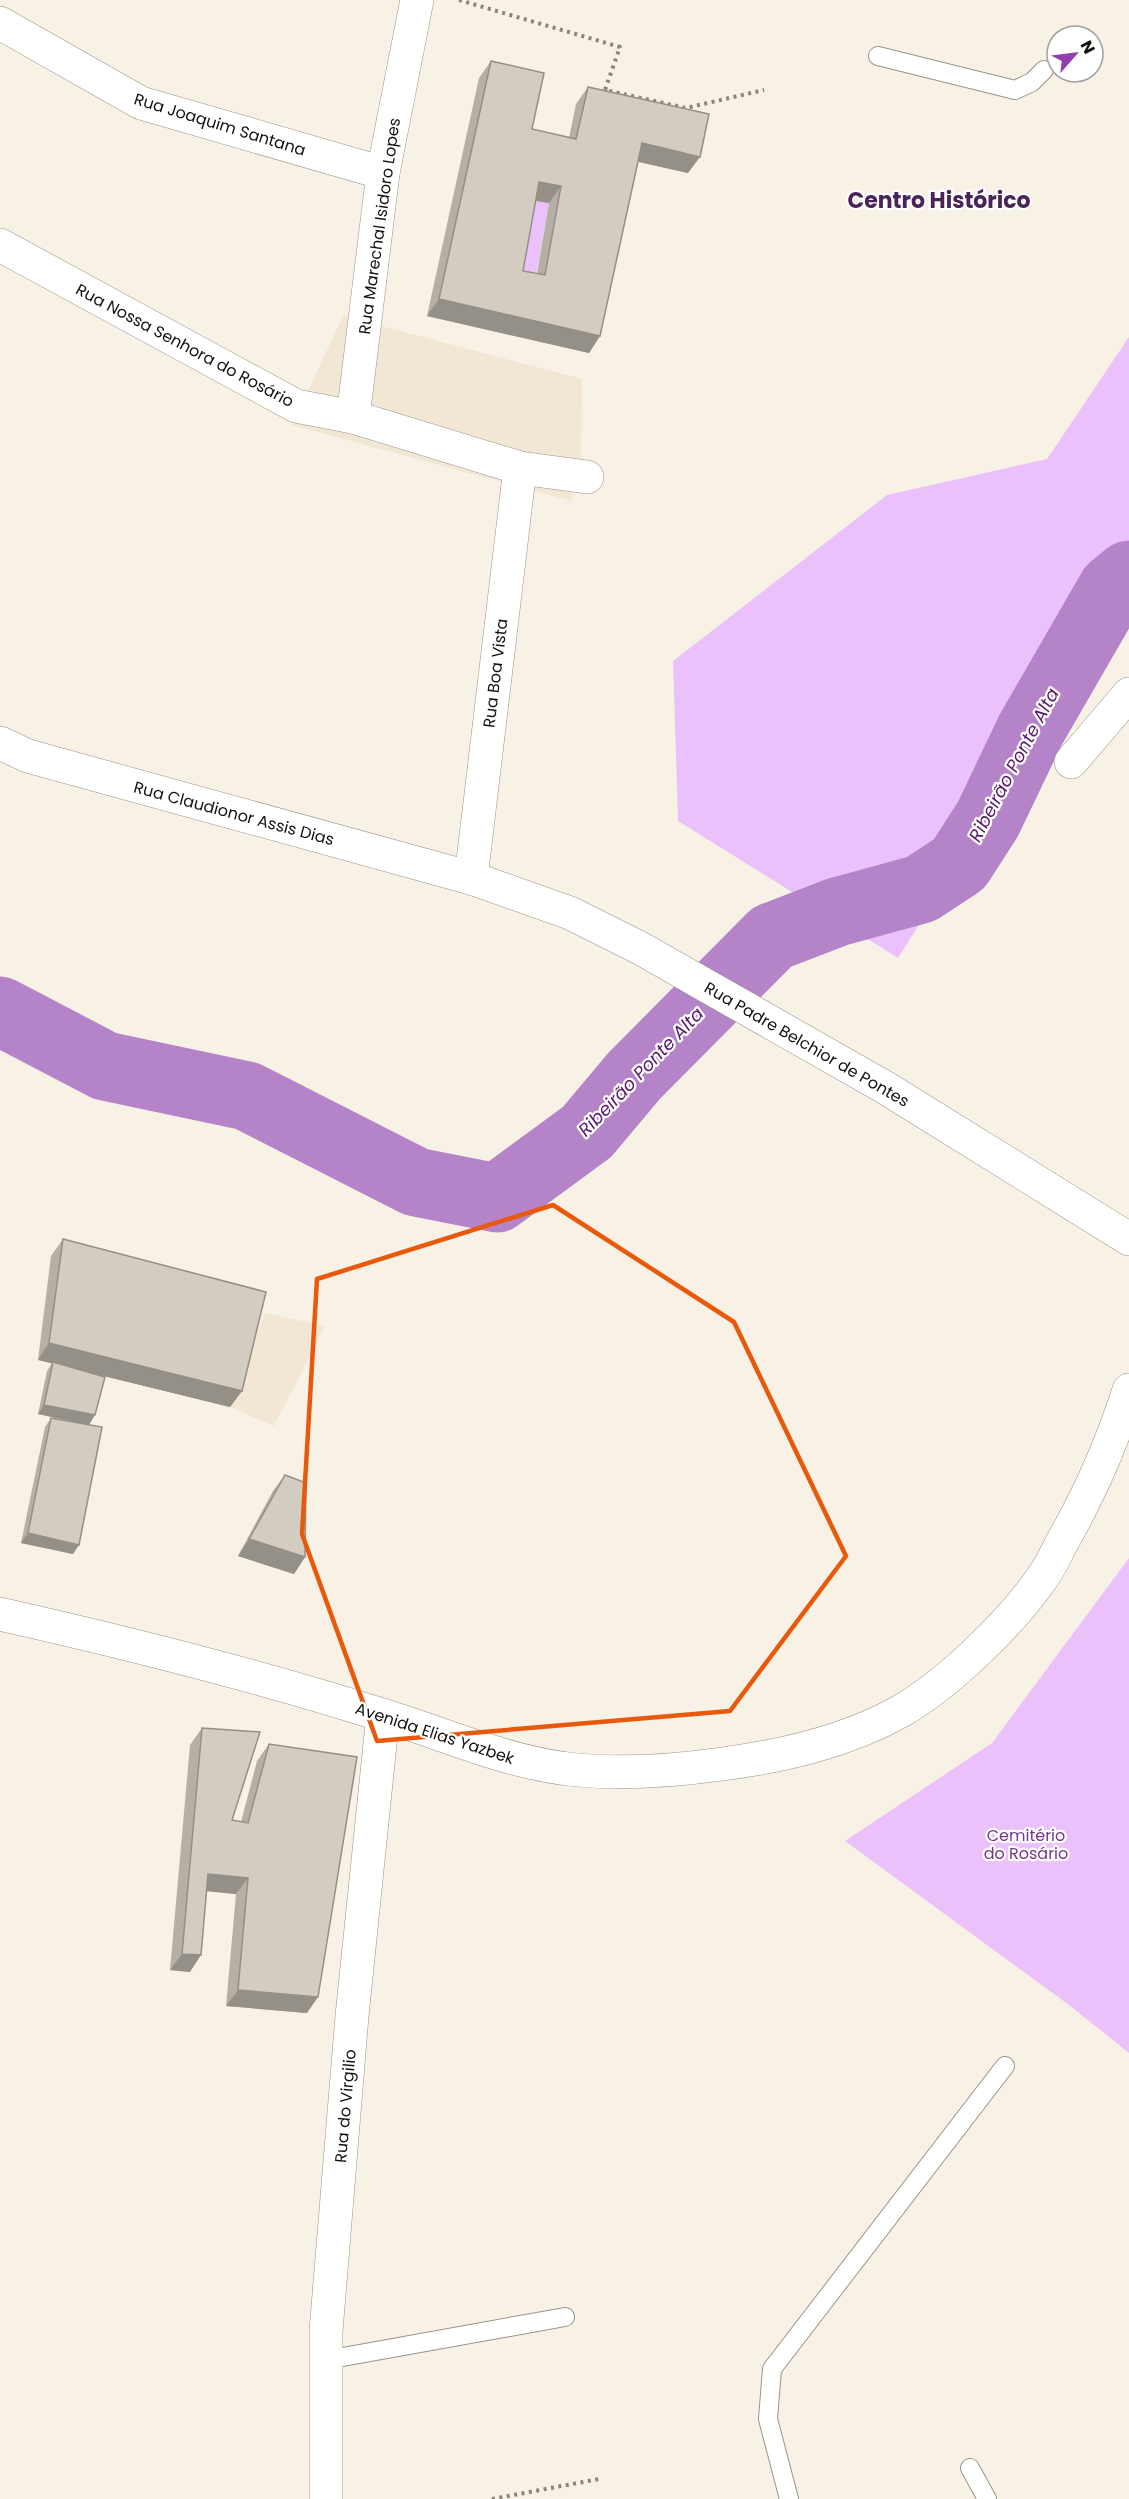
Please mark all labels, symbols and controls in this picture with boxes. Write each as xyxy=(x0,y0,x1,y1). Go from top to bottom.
north arrow xyxy=(1045,24,1105,84)
text: N xyxy=(1075,36,1101,58)
street label: Rua Joaquim Santana xyxy=(131,87,309,162)
street label: Rua Marechal Isidoro Lopes xyxy=(353,116,406,336)
district label: Centro Histórico xyxy=(847,185,1031,216)
street label: Rua Nossa Senhora do Rosário xyxy=(72,278,298,413)
street label: Rua Boa Vista xyxy=(477,617,514,729)
water label: Ribeirão Ponte Alta xyxy=(962,684,1065,846)
street label: Rua Claudionor Assis Dias xyxy=(131,776,337,851)
street label: Rua Padre Belchior de Pontes xyxy=(700,976,913,1113)
water label: Ribeirão Ponte Alta xyxy=(572,1002,709,1142)
street label: Avenida Elias Yazbek xyxy=(352,1697,518,1770)
park label: Cemitério do Rosário xyxy=(984,1824,1068,1865)
street label: Rua do Virgilio xyxy=(329,2048,362,2164)

